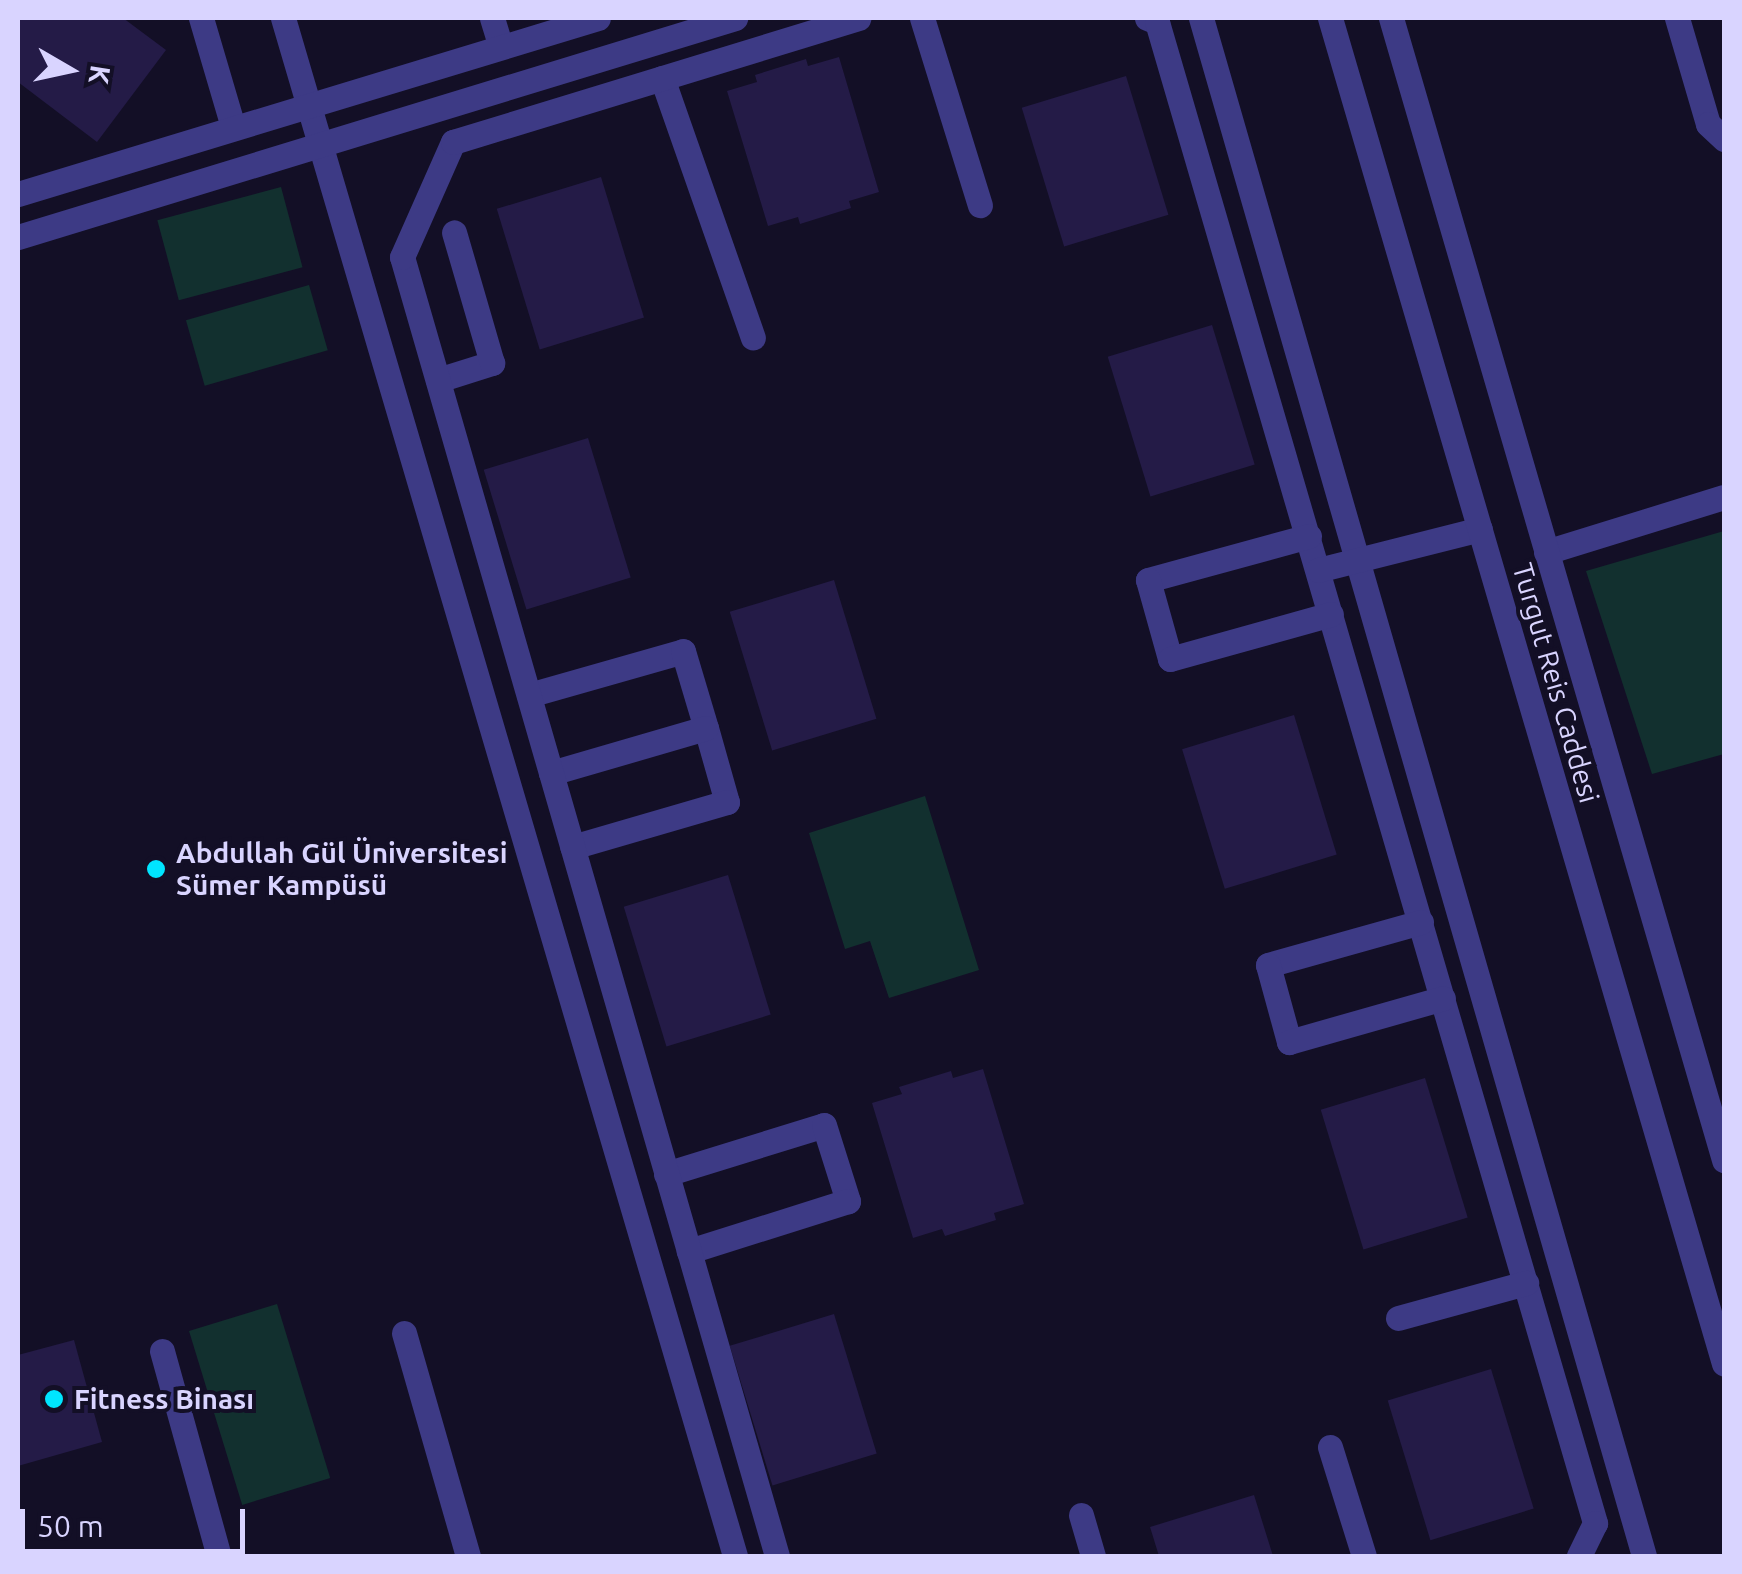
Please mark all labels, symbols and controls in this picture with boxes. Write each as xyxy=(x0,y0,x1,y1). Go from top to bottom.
north arrow xyxy=(20,20,120,120)
text: K xyxy=(83,63,117,86)
street label: Turgut Reis Caddesi xyxy=(1506,559,1606,807)
place label: Abdullah Gül Üniversitesi Sümer Kampüsü xyxy=(176,836,508,902)
marker: Abdullah Gül Üniversitesi Sümer Kampüsü xyxy=(145,858,167,880)
place label: Fitness Binası xyxy=(74,1382,254,1416)
marker: Fitness Binası xyxy=(43,1388,65,1410)
scale bar xyxy=(25,1489,250,1551)
text: 50 m xyxy=(37,1509,104,1543)

